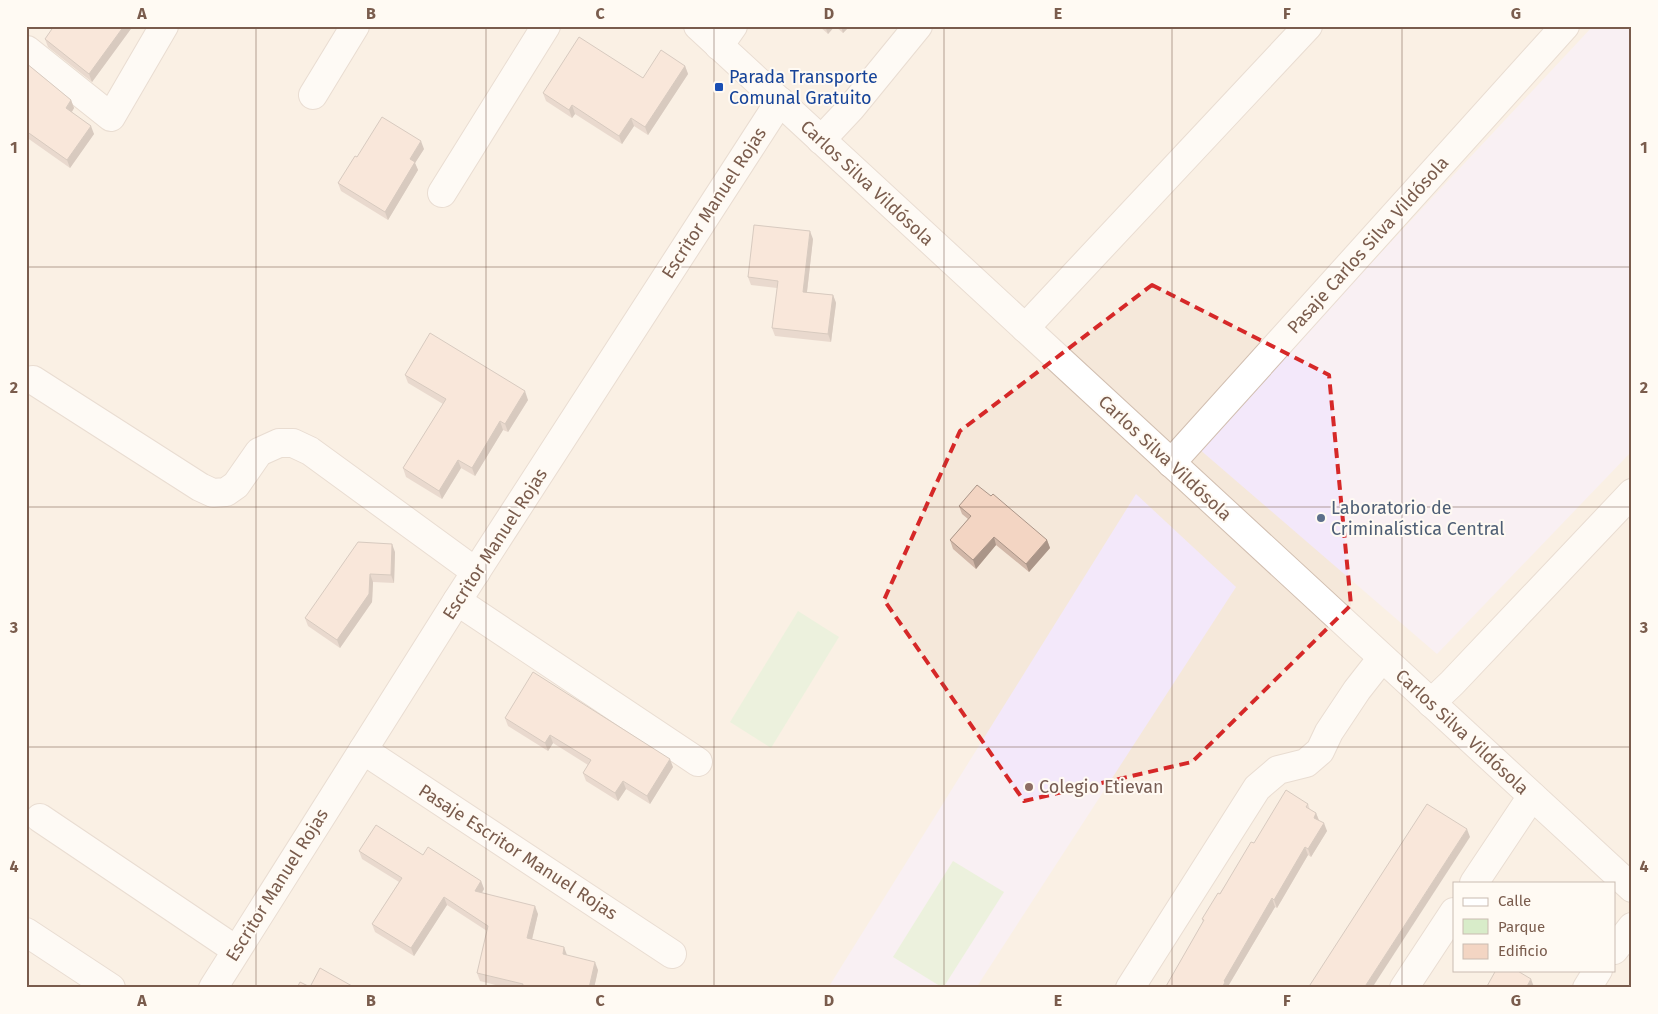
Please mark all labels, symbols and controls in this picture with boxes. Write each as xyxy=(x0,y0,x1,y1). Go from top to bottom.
text: A xyxy=(136,4,147,23)
text: B xyxy=(366,4,376,23)
text: C xyxy=(595,4,605,23)
text: D xyxy=(824,4,834,23)
text: E xyxy=(1054,4,1062,23)
text: F xyxy=(1283,4,1291,23)
text: G xyxy=(1511,4,1521,23)
place label: Parada Transporte Comunal Gratuito xyxy=(729,66,878,109)
marker: Parada Transporte Comunal Gratuito xyxy=(713,81,725,93)
street label: Carlos Silva Vildósola xyxy=(796,116,938,250)
street label: Escritor Manuel Rojas xyxy=(657,123,771,283)
text: 1 xyxy=(10,138,18,157)
text: 1 xyxy=(1640,138,1648,157)
street label: Pasaje Carlos Silva Vildósola xyxy=(1283,152,1453,338)
text: 2 xyxy=(10,378,18,397)
text: 2 xyxy=(1640,378,1648,397)
street label: Carlos Silva Vildósola xyxy=(1094,391,1236,525)
street label: Escritor Manuel Rojas xyxy=(438,464,552,624)
place label: Laboratorio de Criminalística Central xyxy=(1331,497,1505,540)
marker: Laboratorio de Criminalística Central xyxy=(1315,512,1327,524)
text: 3 xyxy=(9,618,18,637)
text: 3 xyxy=(1639,618,1648,637)
street label: Carlos Silva Vildósola xyxy=(1391,665,1533,799)
place label: Colegio Etievan xyxy=(1039,776,1164,798)
street label: Pasaje Escritor Manuel Rojas xyxy=(415,779,621,925)
marker: Colegio Etievan xyxy=(1023,781,1035,793)
street label: Escritor Manuel Rojas xyxy=(221,805,333,965)
text: 4 xyxy=(9,857,19,876)
text: 4 xyxy=(1639,857,1649,876)
legend xyxy=(1453,882,1616,972)
text: Calle xyxy=(1498,892,1531,910)
text: Parque xyxy=(1498,918,1545,936)
text: Edificio xyxy=(1498,942,1548,960)
text: A xyxy=(136,991,147,1010)
text: B xyxy=(366,991,376,1010)
text: C xyxy=(595,991,605,1010)
text: D xyxy=(824,991,834,1010)
text: E xyxy=(1054,991,1062,1010)
text: F xyxy=(1283,991,1291,1010)
text: G xyxy=(1511,991,1521,1010)

